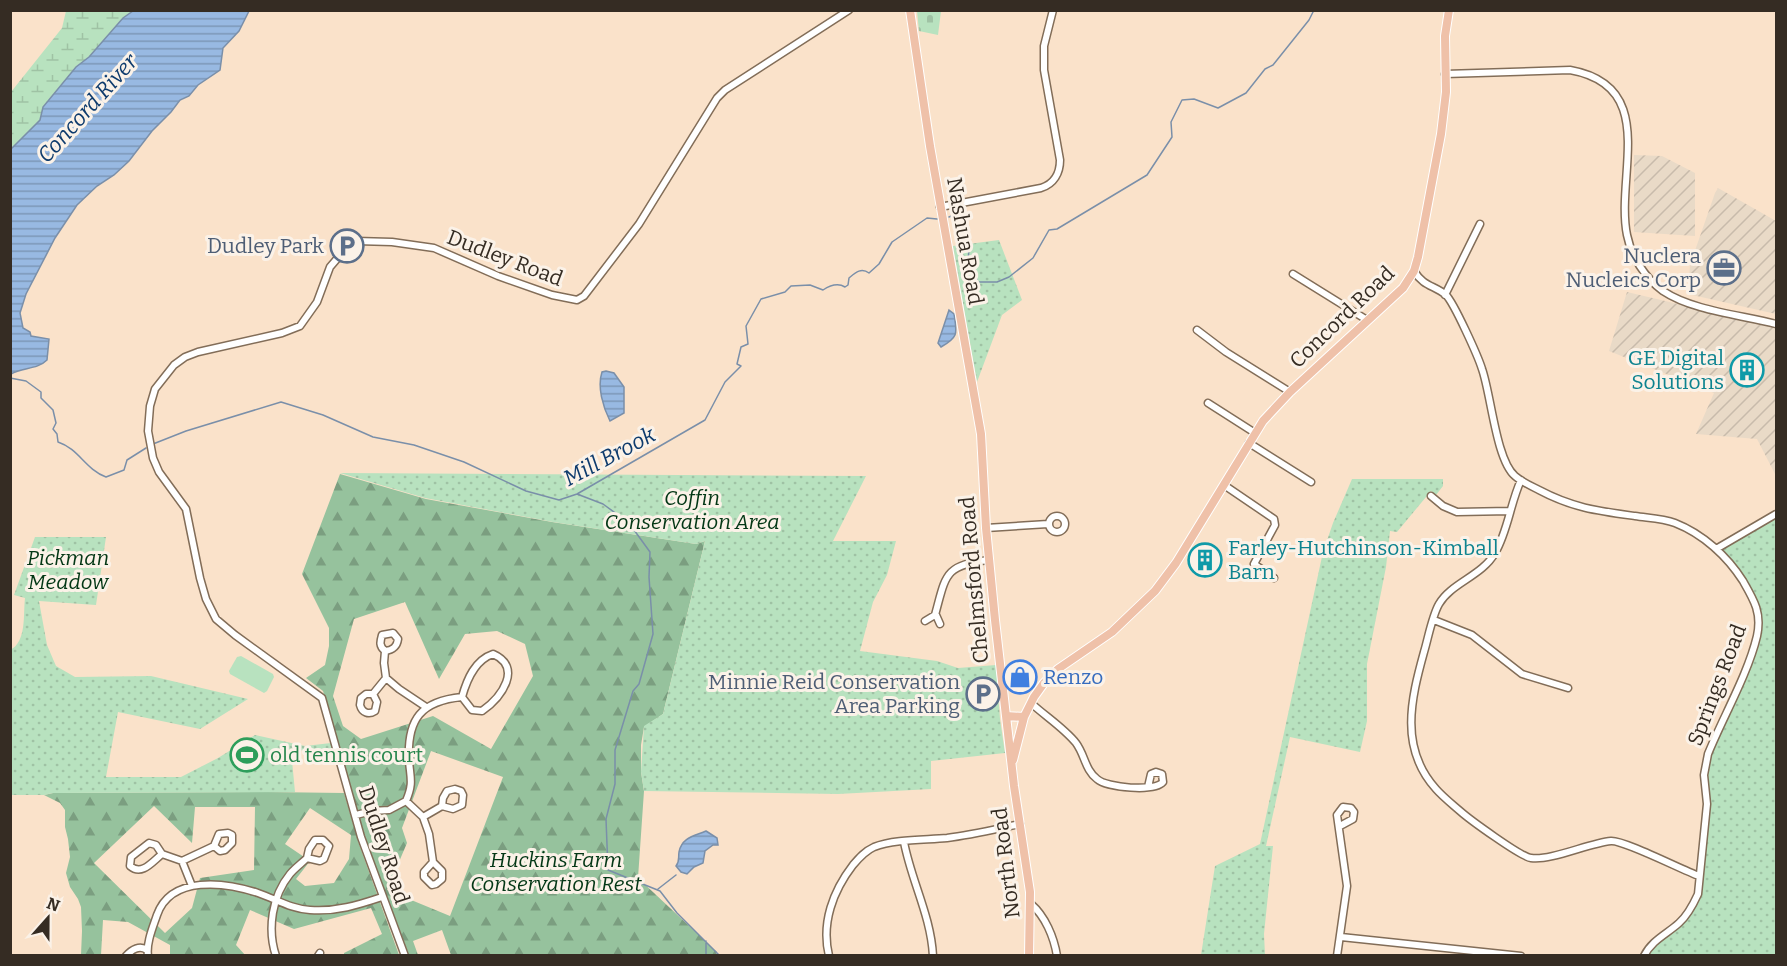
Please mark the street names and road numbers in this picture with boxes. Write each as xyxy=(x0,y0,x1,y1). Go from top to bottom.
street label: Nashua Road xyxy=(941,175,989,307)
street label: Dudley Road xyxy=(443,224,567,292)
street label: Concord Road xyxy=(1284,261,1400,373)
street label: Chelmsford Road xyxy=(954,495,994,665)
street label: Springs Road xyxy=(1682,621,1752,749)
street label: Dudley Road xyxy=(353,783,415,907)
street label: North Road xyxy=(986,806,1026,920)

